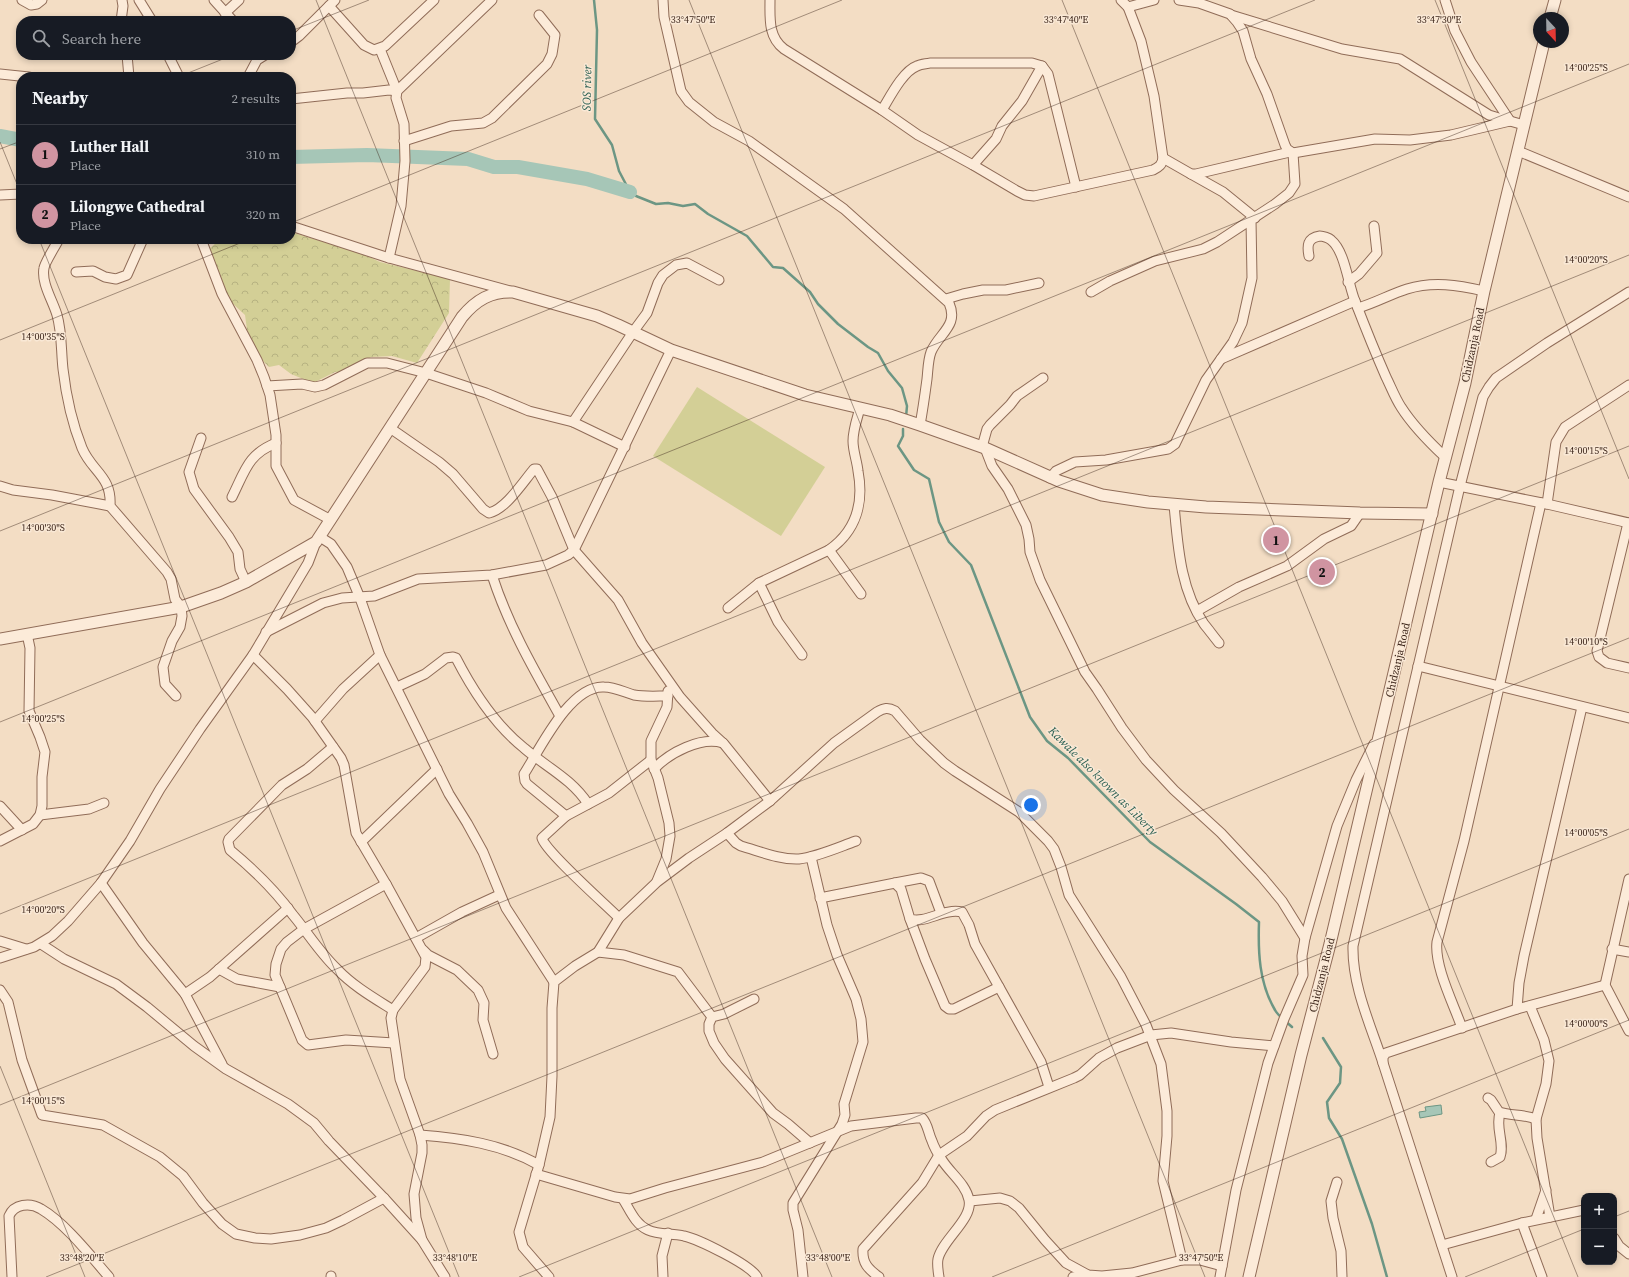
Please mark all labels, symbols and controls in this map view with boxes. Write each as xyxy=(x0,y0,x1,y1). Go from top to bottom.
north arrow xyxy=(1533,12,1569,48)
text: 33°47'50"E xyxy=(671,13,715,26)
text: 33°47'40"E xyxy=(1044,13,1088,26)
text: 33°47'30"E xyxy=(1417,13,1461,26)
search box xyxy=(16,16,296,60)
icon: search xyxy=(30,27,52,49)
text: Search here xyxy=(62,28,141,49)
text: 14°00'25"S xyxy=(1564,61,1608,74)
water label: SOS river xyxy=(579,63,595,111)
text: Nearby xyxy=(32,86,88,110)
text: 2 results xyxy=(232,90,280,107)
text: Luther Hall xyxy=(70,136,149,157)
text: 1 xyxy=(41,146,49,163)
text: 310 m xyxy=(246,146,280,163)
text: Place xyxy=(70,157,101,174)
text: Lilongwe Cathedral xyxy=(70,196,205,217)
text: 2 xyxy=(41,206,49,223)
text: 320 m xyxy=(246,206,280,223)
text: Place xyxy=(70,217,101,234)
text: 14°00'20"S xyxy=(1564,253,1608,266)
street label: Chidzanja Road xyxy=(1458,305,1488,384)
text: 14°00'35"S xyxy=(21,330,65,343)
text: 14°00'15"S xyxy=(1564,444,1608,457)
text: 14°00'30"S xyxy=(21,521,65,534)
pin: 1 xyxy=(1263,525,1289,555)
pin: 2 xyxy=(1309,557,1335,587)
street label: Chidzanja Road xyxy=(1382,620,1414,699)
text: 14°00'10"S xyxy=(1564,635,1608,648)
text: 14°00'25"S xyxy=(21,712,65,725)
water label: Kawale also known as Liberty xyxy=(1044,722,1161,839)
your location xyxy=(1021,795,1041,815)
text: 14°00'05"S xyxy=(1564,826,1608,839)
text: 14°00'20"S xyxy=(21,903,65,916)
street label: Chidzanja Road xyxy=(1305,935,1339,1014)
text: 14°00'00"S xyxy=(1564,1017,1608,1030)
text: 14°00'15"S xyxy=(21,1094,65,1107)
map controls xyxy=(1581,1193,1617,1265)
button: + xyxy=(1581,1193,1617,1229)
button: − xyxy=(1581,1229,1617,1265)
text: 33°48'20"E xyxy=(60,1251,104,1264)
text: 33°48'10"E xyxy=(433,1251,477,1264)
text: 33°48'00"E xyxy=(806,1251,850,1264)
text: 33°47'50"E xyxy=(1179,1251,1223,1264)

